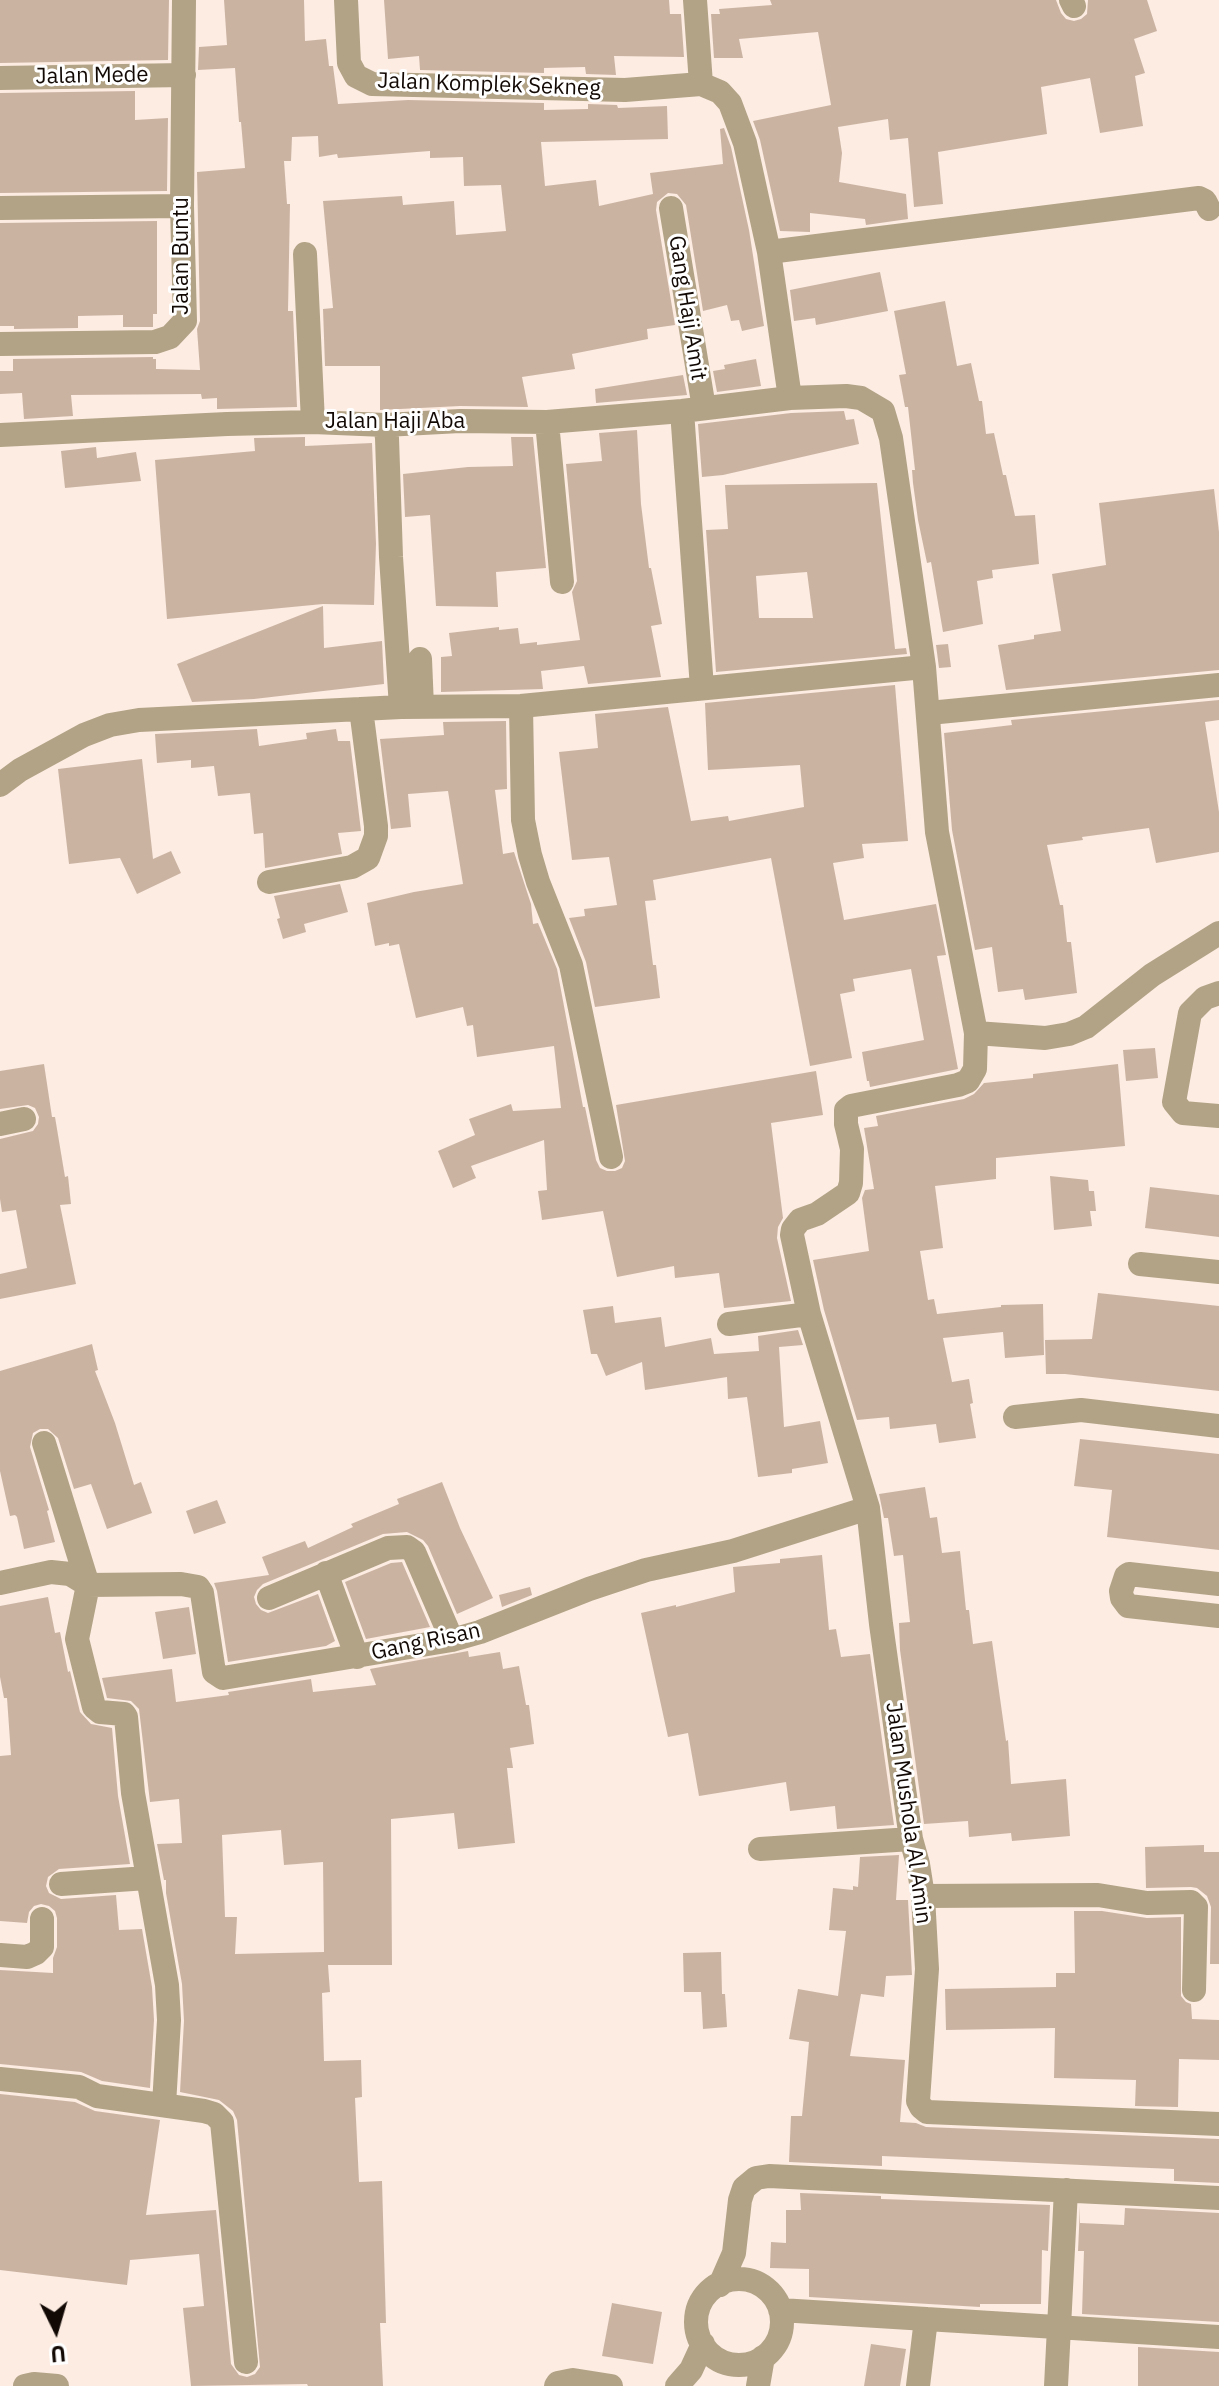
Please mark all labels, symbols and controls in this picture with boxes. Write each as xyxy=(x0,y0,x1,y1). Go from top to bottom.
street label: Jalan Mede xyxy=(35,62,149,90)
street label: Jalan Komplek Sekneg xyxy=(377,68,601,102)
street label: Jalan Buntu xyxy=(169,197,195,315)
street label: Gang Haji Amit xyxy=(663,234,711,382)
street label: Jalan Haji Aba xyxy=(325,409,465,435)
street label: Gang Risan xyxy=(369,1618,483,1666)
street label: Jalan Mushola Al Amin xyxy=(879,1700,937,1926)
north arrow xyxy=(16,2290,96,2370)
text: U xyxy=(49,2339,67,2370)

